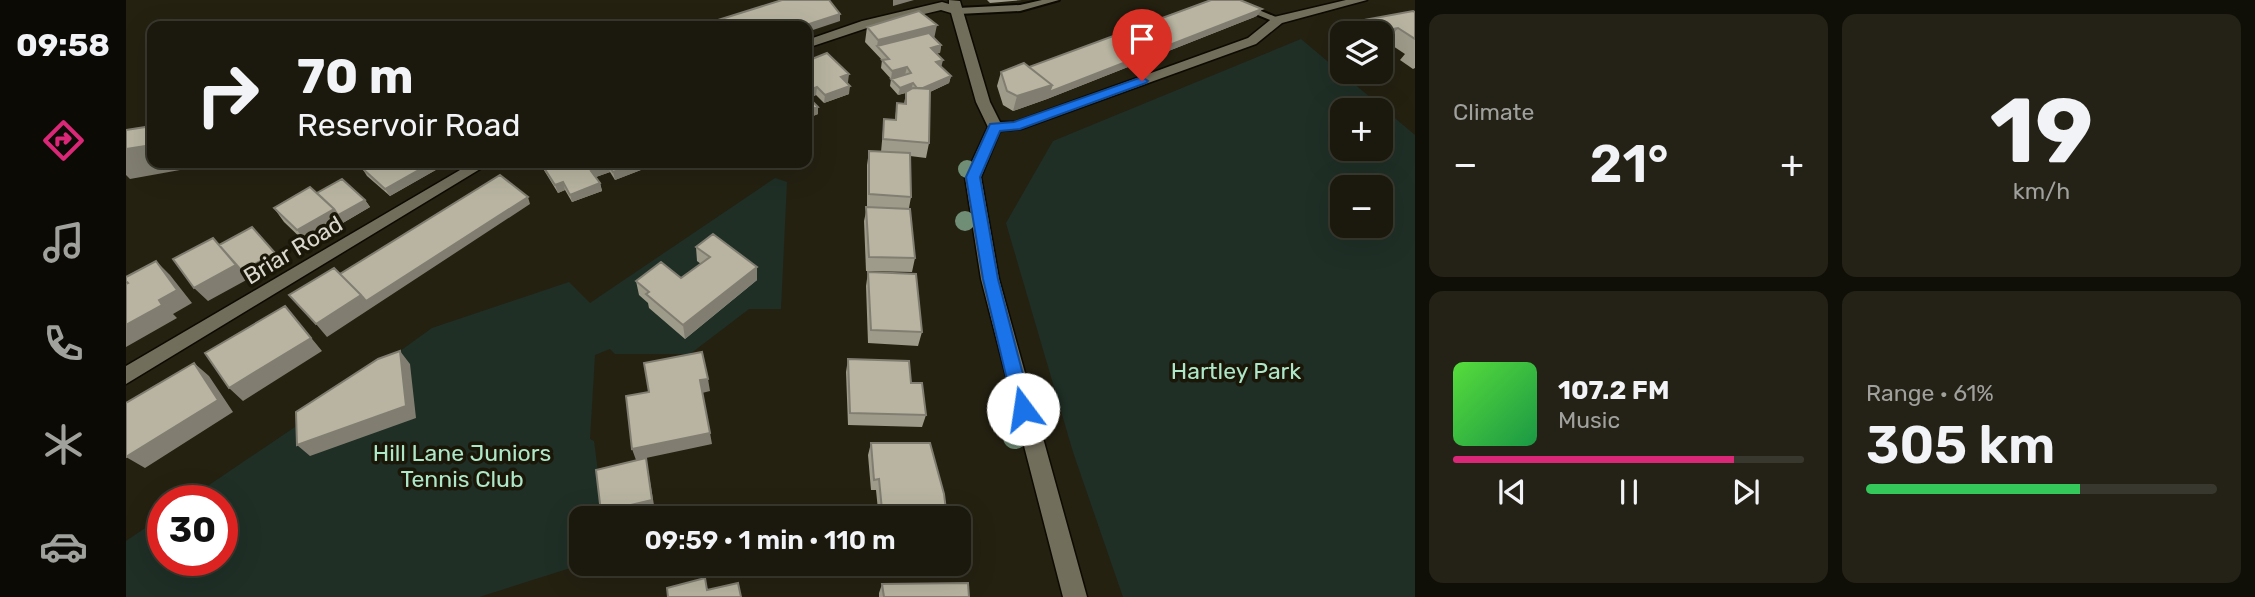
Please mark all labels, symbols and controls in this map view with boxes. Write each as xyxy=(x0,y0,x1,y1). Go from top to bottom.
pin xyxy=(1112,9,1172,81)
icon: arrive xyxy=(1123,20,1161,58)
map controls xyxy=(1330,21,1393,238)
button: layers xyxy=(1330,21,1393,84)
text: 09:58 xyxy=(16,26,110,64)
text: 70 m xyxy=(297,47,414,105)
icon: right xyxy=(182,49,273,140)
text: 19 xyxy=(1990,77,2093,185)
button: + xyxy=(1330,98,1393,161)
text: Climate xyxy=(1453,98,1534,126)
text: Reservoir Road xyxy=(297,106,520,144)
icon: directions xyxy=(39,116,88,165)
text: 21° xyxy=(1590,133,1668,195)
text: − xyxy=(1453,141,1478,187)
text: + xyxy=(1780,141,1804,187)
button: − xyxy=(1330,175,1393,238)
text: km/h xyxy=(2013,177,2070,205)
street label: Briar Road xyxy=(238,209,348,291)
icon: music xyxy=(39,218,88,267)
icon: phone xyxy=(39,319,88,368)
park label: Hartley Park xyxy=(1171,357,1301,385)
position arrow xyxy=(986,372,1060,446)
text: 107.2 FM xyxy=(1558,375,1669,406)
text: Range · 61% xyxy=(1866,379,1994,407)
text: Music xyxy=(1558,406,1620,434)
text: 305 km xyxy=(1866,414,2055,476)
icon: climate xyxy=(39,420,88,469)
park label: Hill Lane Juniors Tennis Club xyxy=(373,439,551,493)
icon: previous xyxy=(1493,473,1531,511)
icon: pause xyxy=(1610,473,1648,511)
icon: next xyxy=(1727,473,1765,511)
speed limit sign: 30 xyxy=(147,485,238,576)
icon: car xyxy=(39,522,88,571)
text: 09:59 · 1 min · 110 m xyxy=(644,525,896,556)

